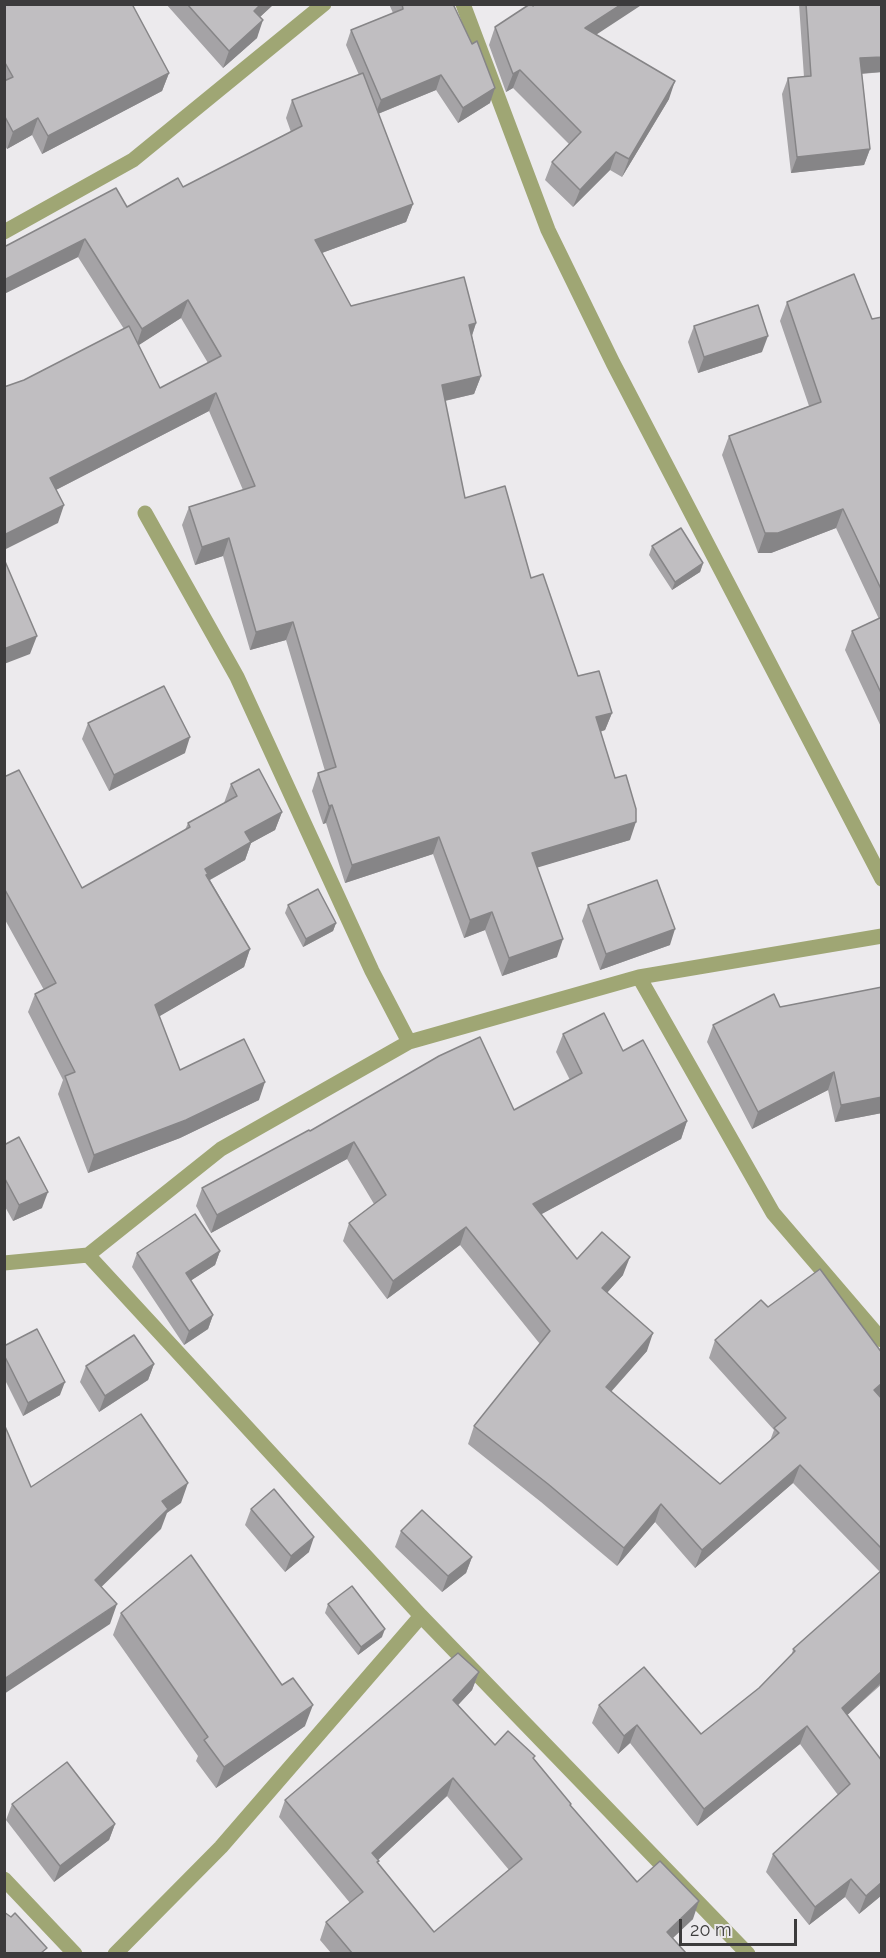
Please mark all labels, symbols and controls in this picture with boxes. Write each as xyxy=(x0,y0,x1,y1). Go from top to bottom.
scale bar xyxy=(682,1907,800,1945)
text: 20 m xyxy=(690,1919,732,1940)

